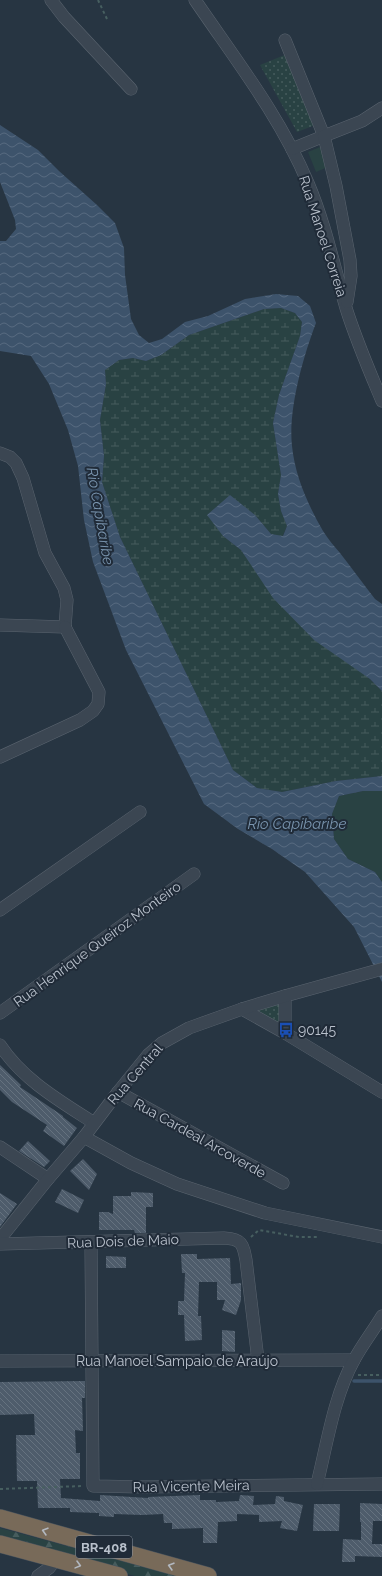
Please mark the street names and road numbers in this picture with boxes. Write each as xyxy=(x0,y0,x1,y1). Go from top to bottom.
street label: Rua Manoel Correia xyxy=(296,173,350,299)
street label: Rua Henrique Queiroz Monteiro xyxy=(10,878,184,1010)
street label: Rua Central xyxy=(104,1040,166,1108)
street label: Rua Cardeal Arcoverde xyxy=(131,1095,269,1181)
street label: Rua Dois de Maio xyxy=(67,1231,179,1251)
street label: Rua Manoel Sampaio de Araújo xyxy=(76,1353,278,1369)
street label: Rua Vicente Meira xyxy=(132,1477,250,1495)
road number: BR-408 xyxy=(76,1536,132,1558)

